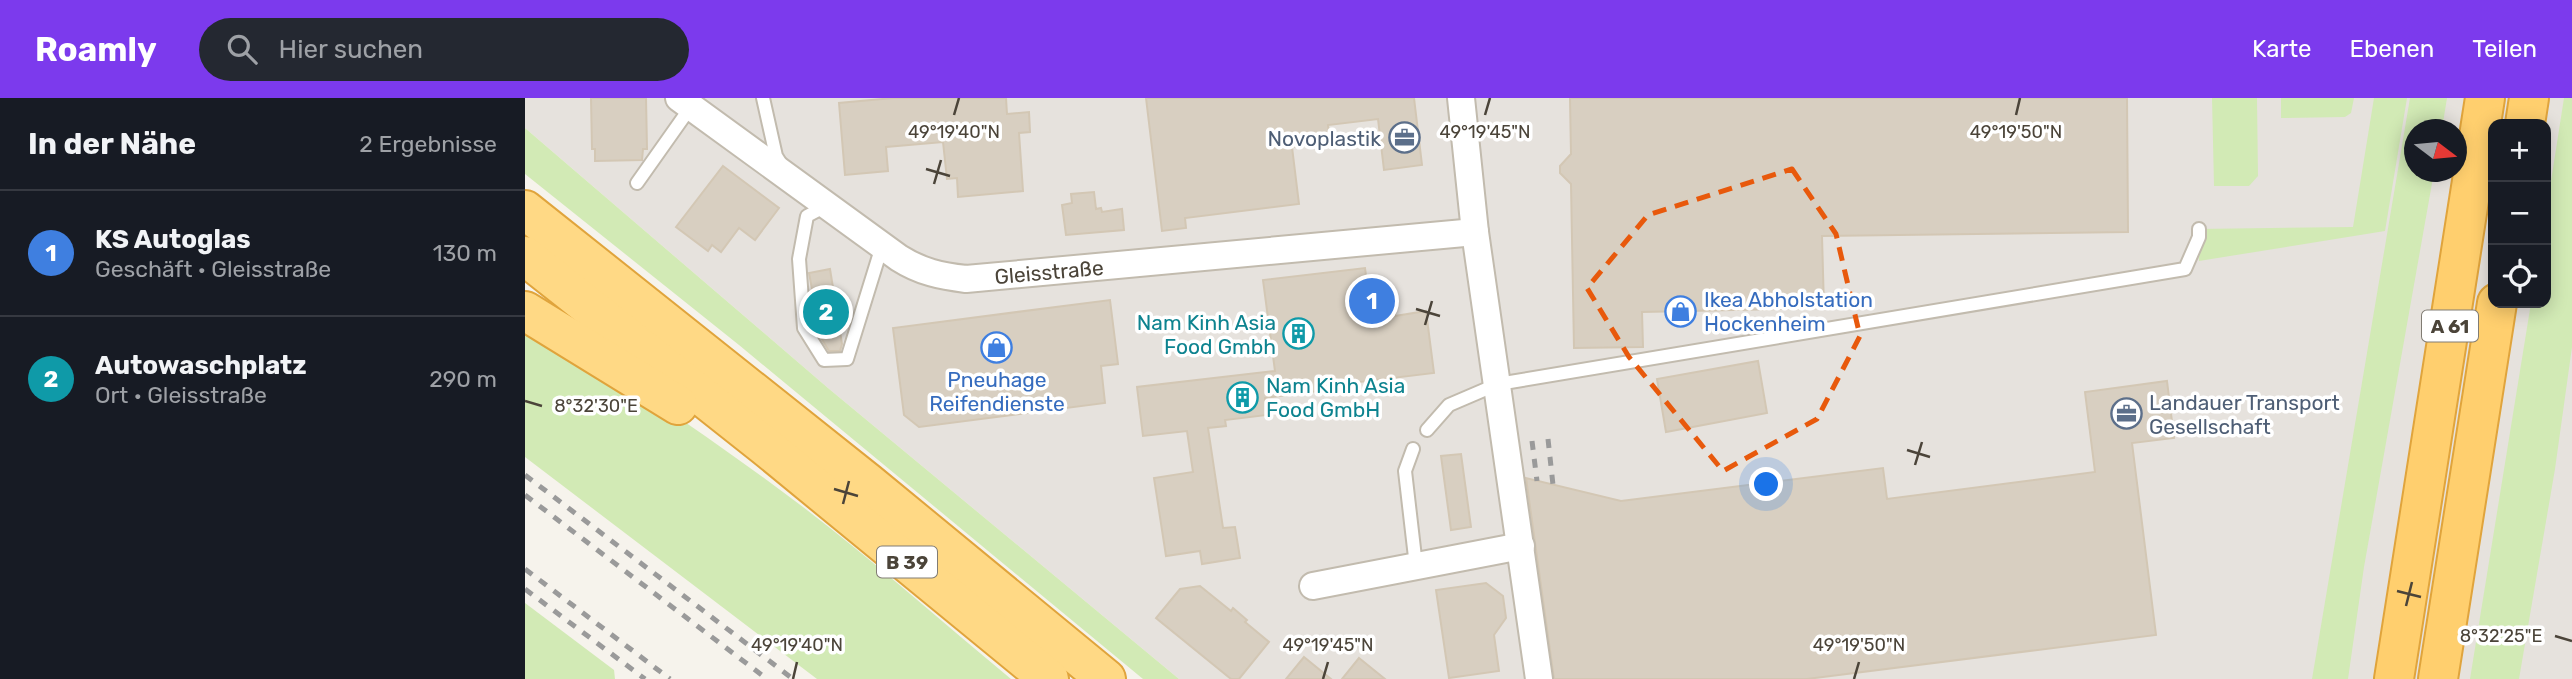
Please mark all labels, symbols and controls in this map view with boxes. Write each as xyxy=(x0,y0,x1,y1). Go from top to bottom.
search box xyxy=(199,18,689,81)
text: Roamly xyxy=(35,30,157,69)
icon: search xyxy=(223,30,261,68)
text: Hier suchen xyxy=(279,34,423,65)
text: Karte xyxy=(2252,35,2312,63)
text: Ebenen xyxy=(2350,35,2434,63)
text: Teilen xyxy=(2472,35,2537,63)
north arrow xyxy=(2404,119,2467,182)
map controls xyxy=(2488,119,2551,308)
button: + xyxy=(2488,119,2551,182)
text: 49°19'40"N xyxy=(908,121,1000,143)
office icon: Novoplastik xyxy=(1387,121,1421,155)
text: 49°19'45"N xyxy=(1439,121,1531,143)
text: 49°19'50"N xyxy=(1970,121,2062,143)
text: In der Nähe xyxy=(28,126,196,162)
place label: Novoplastik xyxy=(1267,126,1381,151)
text: 2 Ergebnisse xyxy=(359,130,497,158)
button: − xyxy=(2488,182,2551,245)
text: KS Autoglas xyxy=(95,224,251,255)
text: 1 xyxy=(45,239,57,267)
text: 130 m xyxy=(433,239,497,267)
button: locate xyxy=(2488,245,2551,308)
text: Geschäft · Gleisstraße xyxy=(95,255,331,283)
street label: Gleisstraße xyxy=(993,255,1105,289)
pin: 1 xyxy=(1349,275,1395,327)
pin: 2 xyxy=(803,286,849,338)
place label: Ikea Abholstation Hockenheim xyxy=(1704,287,1873,336)
shop icon: Ikea Abholstation Hockenheim xyxy=(1664,294,1698,328)
place label: Nam Kinh Asia Food Gmbh xyxy=(1137,310,1276,359)
road number: A 61 xyxy=(2422,310,2478,342)
building icon: Nam Kinh Asia Food Gmbh xyxy=(1282,317,1316,351)
shop icon: Pneuhage Reifendienste xyxy=(980,330,1014,364)
text: Autowaschplatz xyxy=(95,350,307,381)
text: 2 xyxy=(44,365,58,393)
text: 290 m xyxy=(429,365,497,393)
place label: Pneuhage Reifendienste xyxy=(929,367,1065,416)
place label: Nam Kinh Asia Food GmbH xyxy=(1266,373,1405,422)
building icon: Nam Kinh Asia Food GmbH xyxy=(1226,380,1260,414)
text: Ort · Gleisstraße xyxy=(95,381,267,409)
place label: Landauer Transport Gesellschaft xyxy=(2149,390,2340,439)
text: 8°32'30"E xyxy=(554,395,638,417)
office icon: Landauer Transport Gesellschaft xyxy=(2109,397,2143,431)
your location xyxy=(1749,467,1783,501)
road number: B 39 xyxy=(877,547,937,578)
text: 8°32'25"E xyxy=(2460,625,2542,647)
text: 49°19'40"N xyxy=(751,634,843,656)
text: 49°19'45"N xyxy=(1282,634,1374,656)
text: 49°19'50"N xyxy=(1813,634,1905,656)

